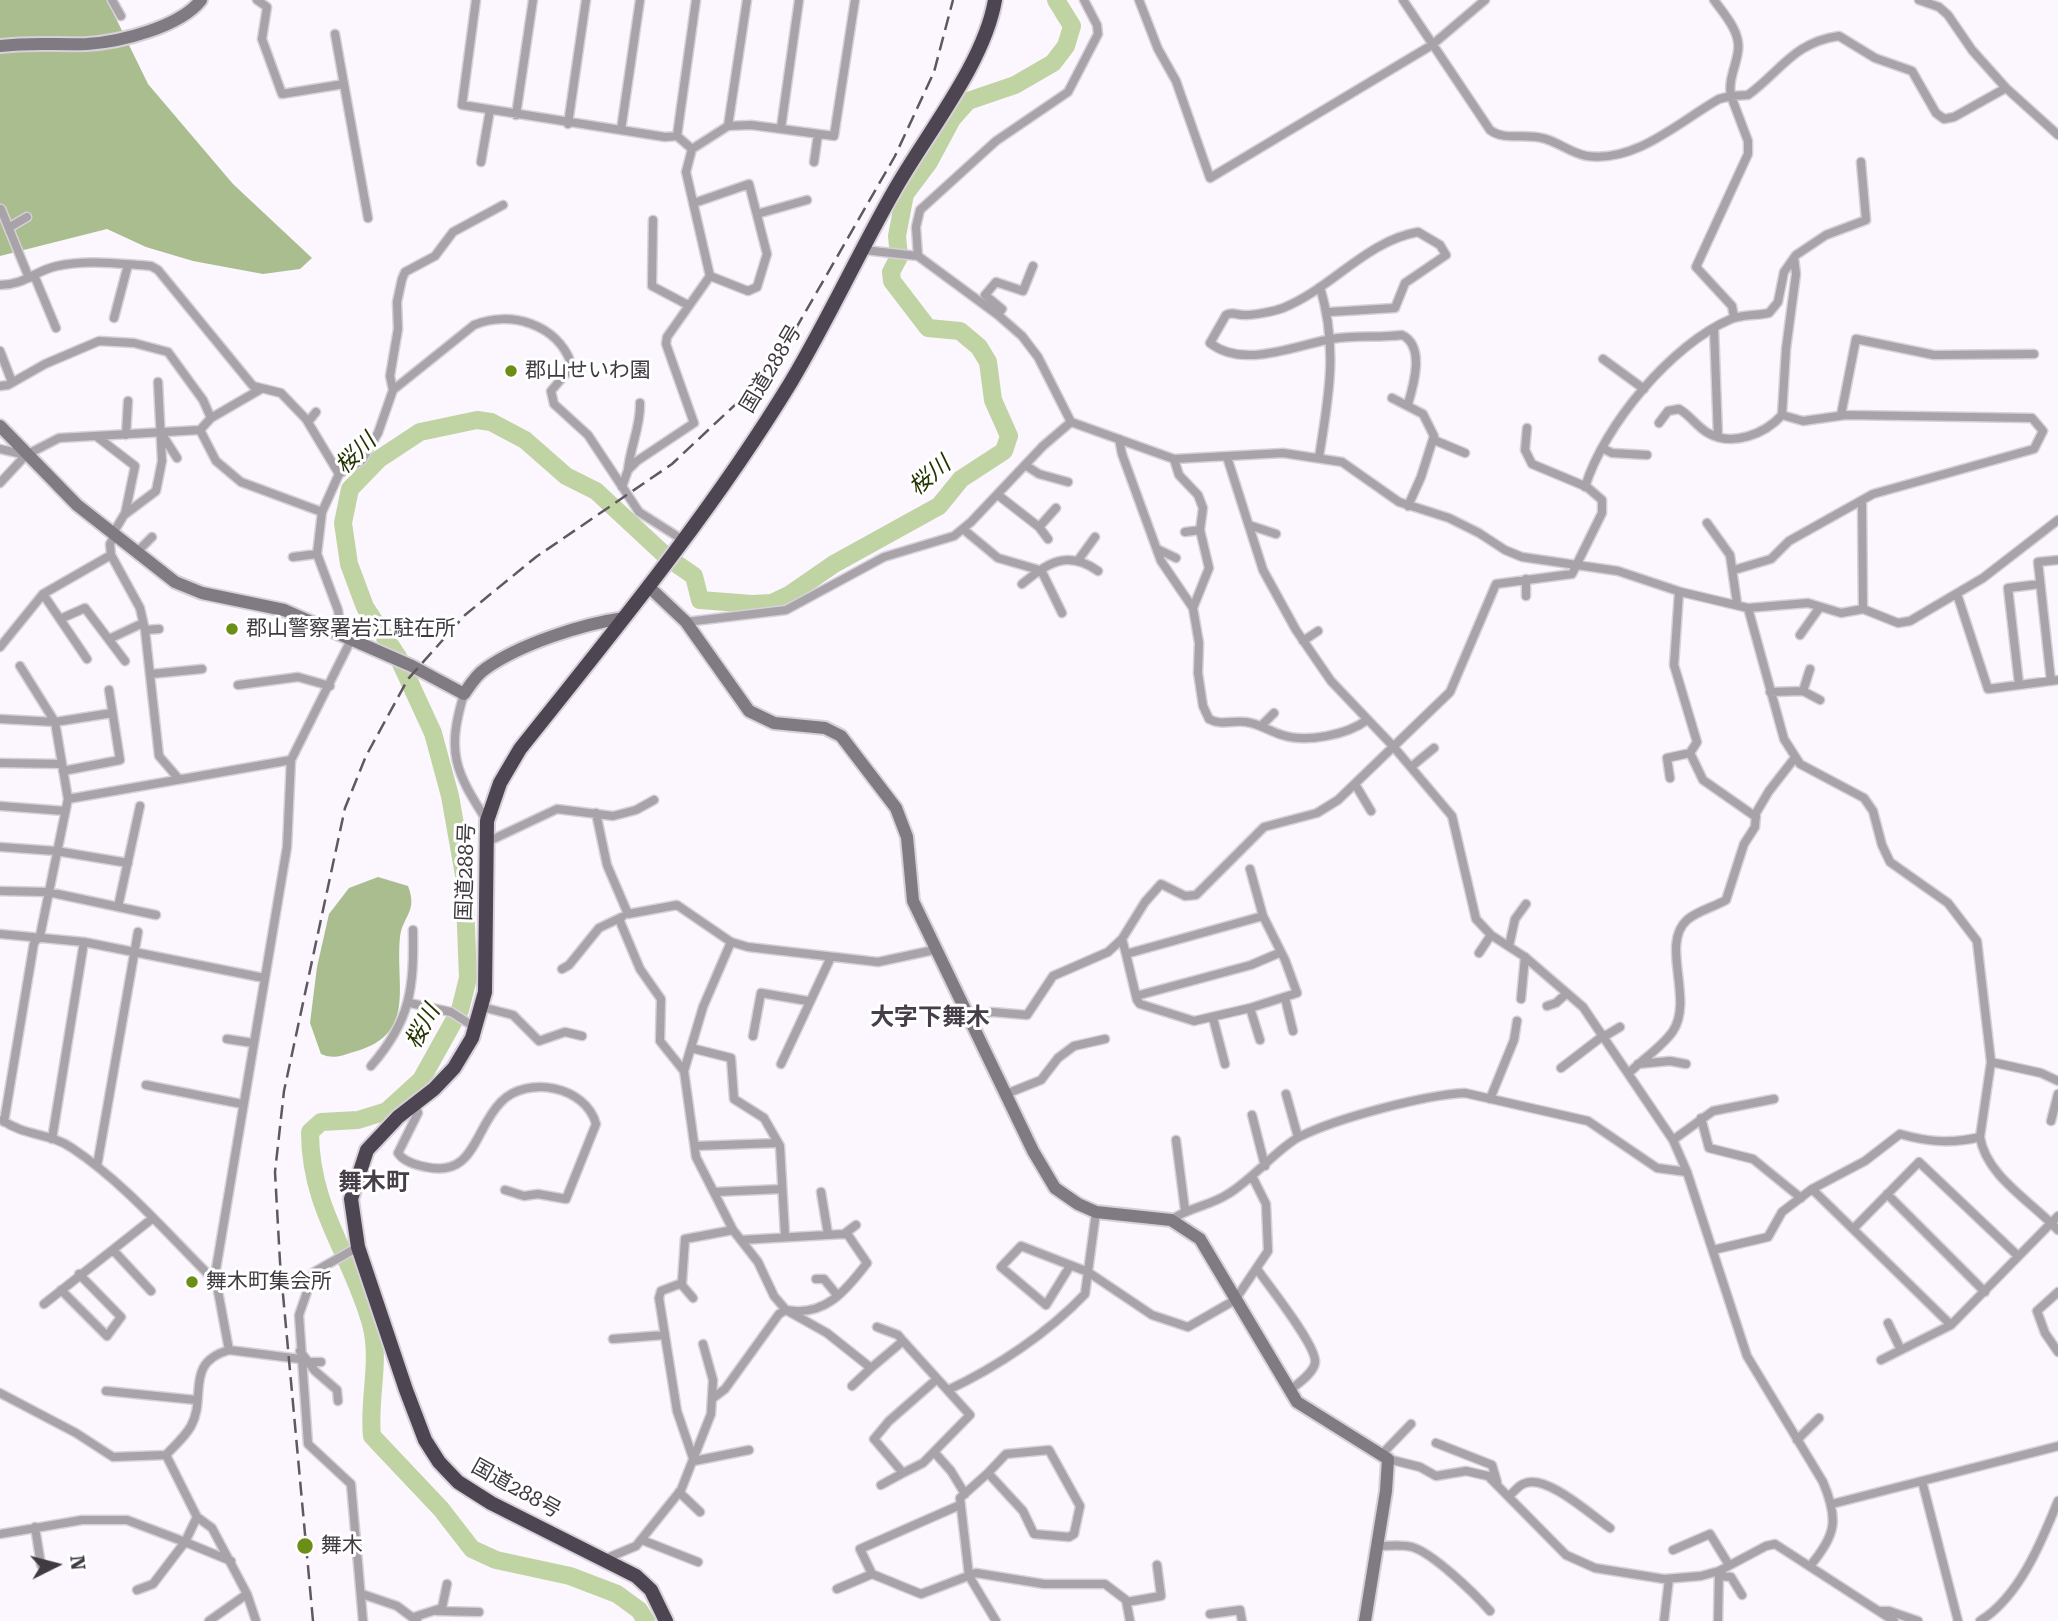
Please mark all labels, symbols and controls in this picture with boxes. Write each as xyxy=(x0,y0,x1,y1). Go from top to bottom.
street label: 国道288号 xyxy=(735,320,807,418)
place label: 郡山せいわ園 xyxy=(525,358,651,384)
marker: 郡山せいわ園 xyxy=(503,363,519,379)
water label: 桜川 xyxy=(330,428,382,480)
water label: 桜川 xyxy=(904,451,956,501)
place label: 郡山警察署岩江駐在所 xyxy=(246,616,456,642)
marker: 郡山警察署岩江駐在所 xyxy=(224,621,240,637)
street label: 国道288号 xyxy=(452,822,480,922)
water label: 桜川 xyxy=(400,1000,446,1054)
district label: 大字下舞木 xyxy=(870,1004,990,1032)
district label: 舞木町 xyxy=(338,1169,410,1197)
place label: 舞木町集会所 xyxy=(206,1269,332,1295)
marker: 舞木町集会所 xyxy=(184,1274,200,1290)
street label: 国道288号 xyxy=(467,1454,565,1524)
north arrow xyxy=(21,1530,91,1600)
place label: 舞木 xyxy=(321,1533,363,1559)
marker: 舞木 xyxy=(295,1536,315,1556)
text: N xyxy=(65,1554,90,1571)

